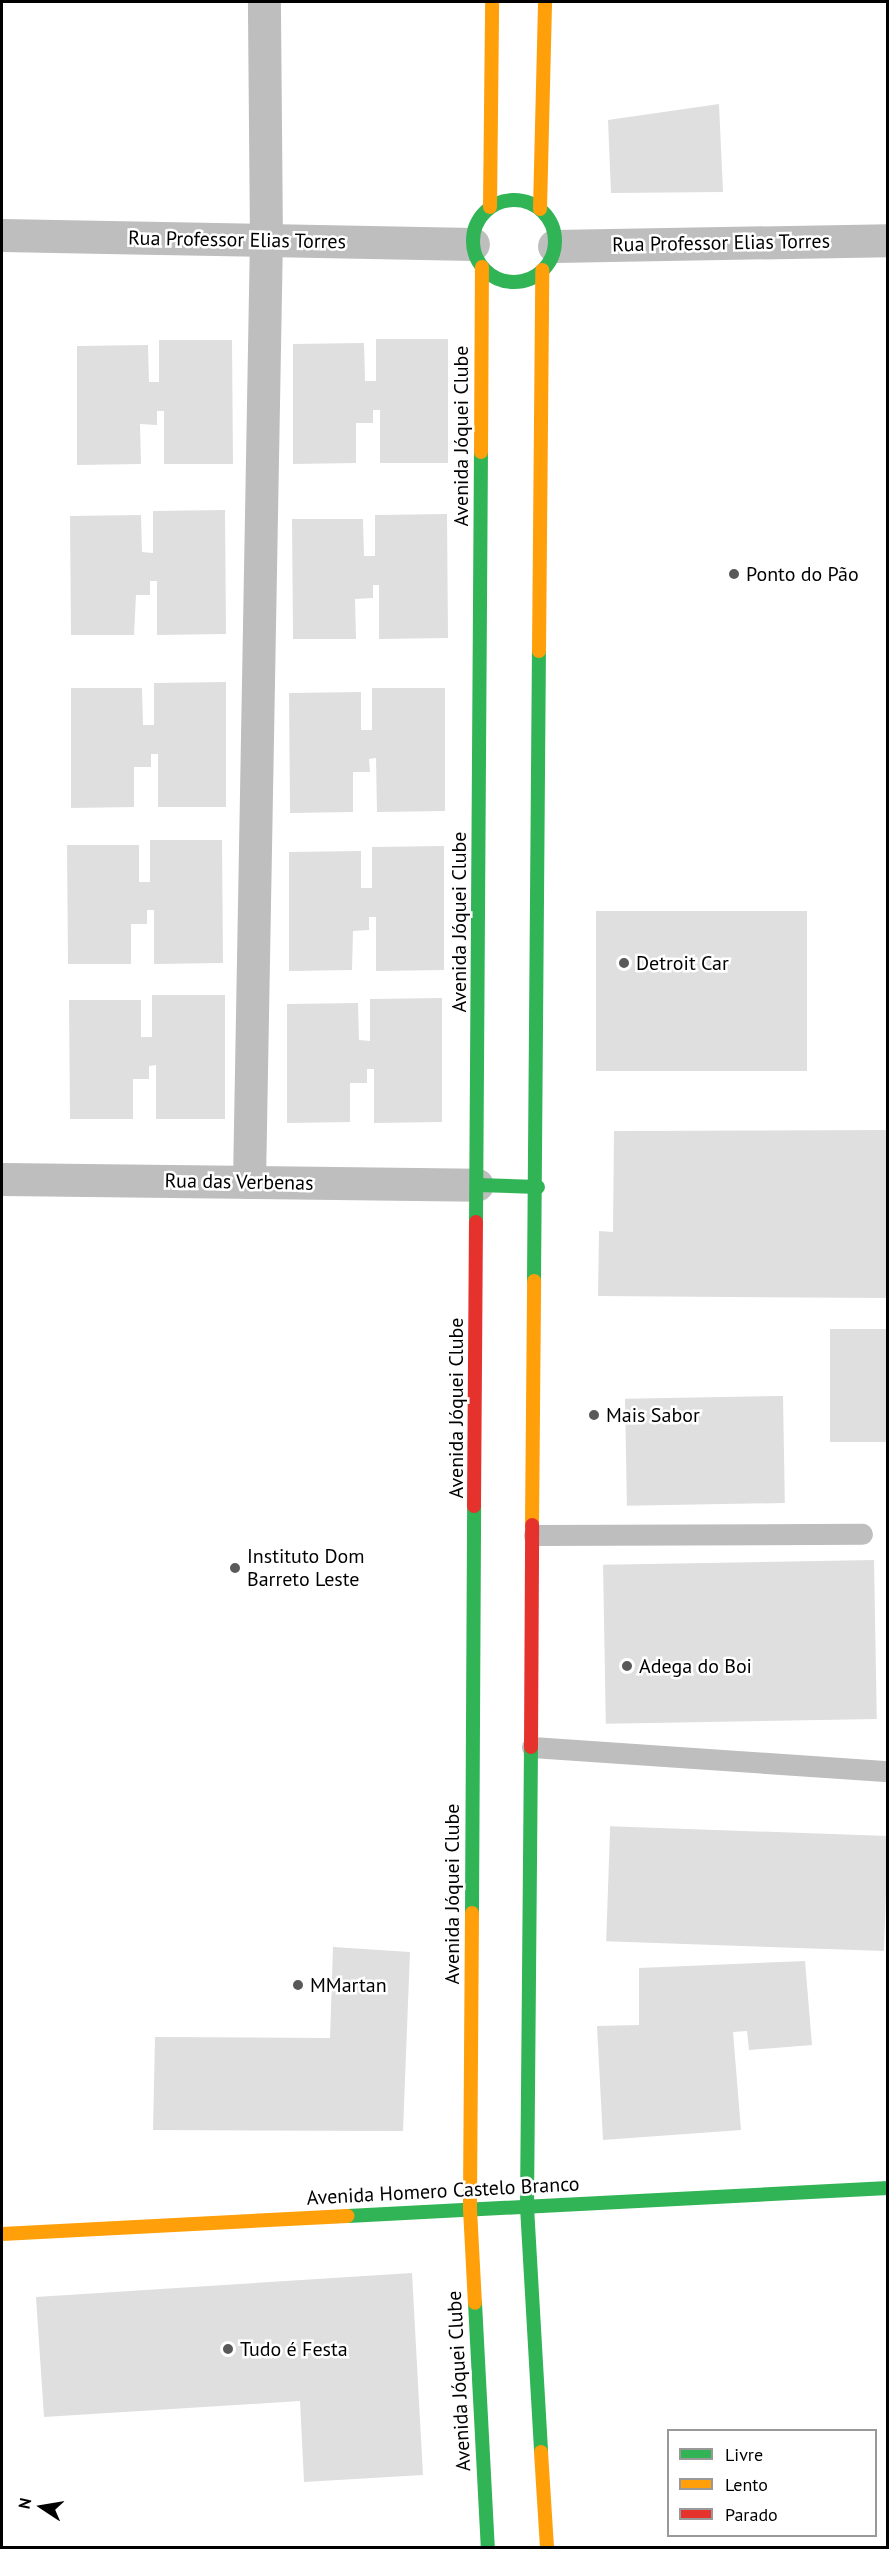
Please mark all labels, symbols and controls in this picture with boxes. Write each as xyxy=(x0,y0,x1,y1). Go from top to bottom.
street label: Rua Professor Elias Torres xyxy=(128,226,346,254)
street label: Rua Professor Elias Torres xyxy=(612,229,830,257)
street label: Avenida Jóquei Clube xyxy=(449,346,473,526)
place label: Ponto do Pão xyxy=(746,562,859,586)
marker: Ponto do Pão xyxy=(727,567,741,581)
street label: Avenida Jóquei Clube xyxy=(447,832,471,1012)
place label: Detroit Car xyxy=(636,951,729,975)
marker: Detroit Car xyxy=(617,956,631,970)
street label: Rua das Verbenas xyxy=(164,1169,314,1195)
street label: Avenida Jóquei Clube xyxy=(444,1318,468,1498)
place label: Mais Sabor xyxy=(606,1403,700,1427)
marker: Mais Sabor xyxy=(587,1408,601,1422)
place label: Instituto Dom Barreto Leste xyxy=(247,1544,365,1591)
marker: Instituto Dom Barreto Leste xyxy=(228,1561,242,1575)
place label: Adega do Boi xyxy=(639,1654,752,1678)
marker: Adega do Boi xyxy=(620,1659,634,1673)
street label: Avenida Jóquei Clube xyxy=(440,1804,464,1984)
place label: MMartan xyxy=(310,1973,387,1997)
marker: MMartan xyxy=(291,1978,305,1992)
street label: Avenida Homero Castelo Branco xyxy=(306,2172,580,2210)
street label: Avenida Jóquei Clube xyxy=(442,2290,476,2472)
place label: Tudo é Festa xyxy=(240,2337,348,2361)
marker: Tudo é Festa xyxy=(221,2342,235,2356)
legend xyxy=(667,2429,877,2537)
text: Livre xyxy=(725,2443,763,2466)
text: Lento xyxy=(725,2473,768,2496)
north arrow xyxy=(12,2477,72,2537)
text: N xyxy=(14,2496,35,2510)
text: Parado xyxy=(725,2503,778,2526)

